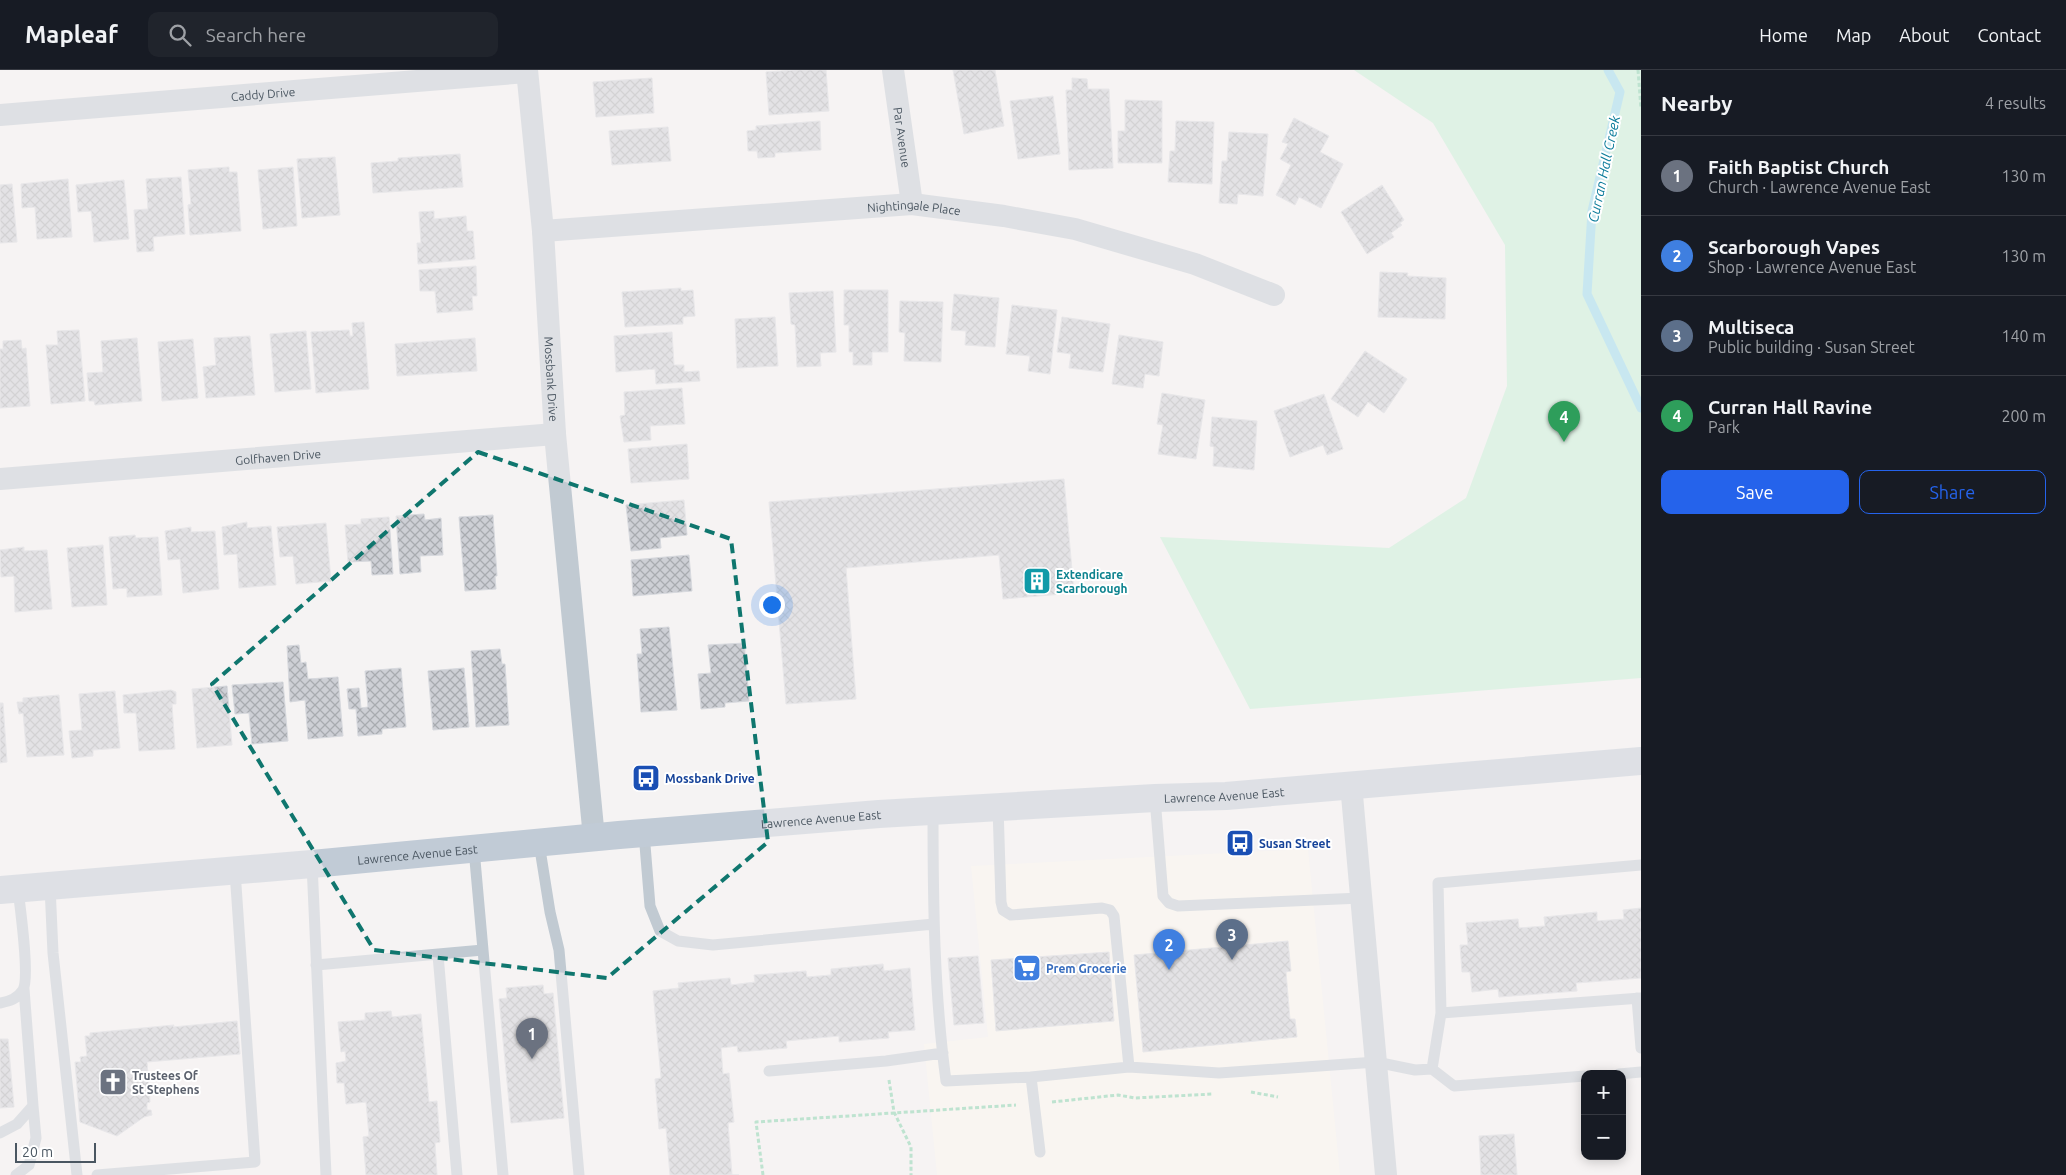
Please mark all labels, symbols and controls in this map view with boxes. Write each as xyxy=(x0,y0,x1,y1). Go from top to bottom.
search box xyxy=(148,12,498,57)
text: Mapleaf xyxy=(25,21,118,48)
icon: search xyxy=(166,21,194,49)
text: Search here xyxy=(206,24,306,46)
text: Home xyxy=(1759,25,1808,45)
text: Map xyxy=(1836,25,1871,45)
text: About xyxy=(1899,25,1949,45)
text: Contact xyxy=(1977,25,2041,45)
street label: Caddy Drive xyxy=(230,84,296,103)
text: Nearby xyxy=(1661,91,1732,115)
text: 4 results xyxy=(1985,94,2046,112)
street label: Par Avenue xyxy=(892,106,913,168)
water label: Curran Hall Creek xyxy=(1585,113,1623,224)
text: Faith Baptist Church xyxy=(1708,156,1889,178)
text: 1 xyxy=(1672,167,1682,185)
text: 130 m xyxy=(2001,167,2046,185)
text: Church · Lawrence Avenue East xyxy=(1708,178,1931,196)
street label: Nightingale Place xyxy=(867,197,961,217)
text: Scarborough Vapes xyxy=(1708,236,1880,258)
text: 2 xyxy=(1672,247,1682,265)
text: 130 m xyxy=(2001,247,2046,265)
text: Shop · Lawrence Avenue East xyxy=(1708,258,1916,276)
text: Multiseca xyxy=(1708,316,1794,338)
text: 3 xyxy=(1672,327,1682,345)
text: 140 m xyxy=(2001,327,2046,345)
street label: Mossbank Drive xyxy=(543,336,561,422)
text: Public building · Susan Street xyxy=(1708,338,1915,356)
text: Curran Hall Ravine xyxy=(1708,396,1872,418)
pin: 4 xyxy=(1548,401,1580,442)
text: 4 xyxy=(1672,407,1682,425)
text: 200 m xyxy=(2001,407,2046,425)
text: Park xyxy=(1708,418,1740,436)
street label: Golfhaven Drive xyxy=(235,446,322,466)
button: Save xyxy=(1661,470,1849,514)
button: Share xyxy=(1859,470,2046,514)
building icon: Extendicare Scarborough xyxy=(1022,566,1052,596)
place label: Extendicare Scarborough xyxy=(1056,568,1128,595)
your location xyxy=(759,592,785,618)
bus stop icon: Mossbank Drive xyxy=(631,763,661,793)
place label: Mossbank Drive xyxy=(665,772,755,785)
street label: Lawrence Avenue East xyxy=(1164,785,1285,804)
street label: Lawrence Avenue East xyxy=(760,807,882,830)
bus stop icon: Susan Street xyxy=(1225,828,1255,858)
place label: Susan Street xyxy=(1259,837,1331,850)
street label: Lawrence Avenue East xyxy=(357,842,478,866)
pin: 3 xyxy=(1216,919,1248,960)
pin: 2 xyxy=(1153,929,1185,970)
supermarket icon: Prem Grocerie xyxy=(1012,953,1042,983)
place label: Prem Grocerie xyxy=(1046,962,1127,975)
pin: 1 xyxy=(516,1018,548,1059)
church icon: Trustees Of St Stephens xyxy=(98,1067,128,1097)
place label: Trustees Of St Stephens xyxy=(132,1069,200,1096)
map controls xyxy=(1581,1070,1626,1160)
button: + xyxy=(1581,1070,1626,1115)
button: − xyxy=(1581,1115,1626,1160)
scale bar xyxy=(15,1140,96,1163)
text: 20 m xyxy=(22,1144,53,1160)

